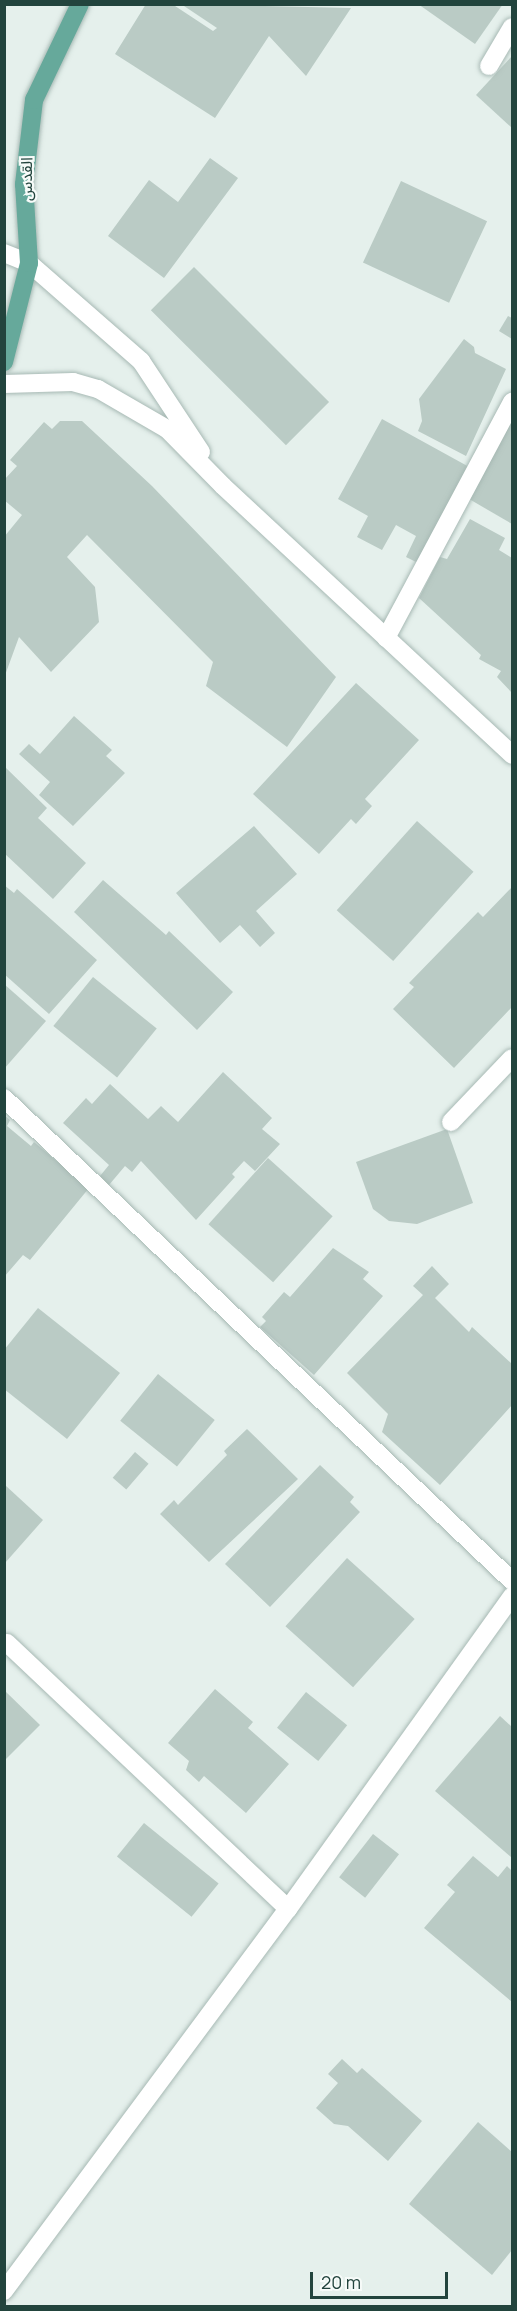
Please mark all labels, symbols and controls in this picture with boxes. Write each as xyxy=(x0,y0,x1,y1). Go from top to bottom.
street label: القدس xyxy=(16,157,36,201)
scale bar xyxy=(313,2260,451,2298)
text: 20 m xyxy=(321,2270,361,2294)

